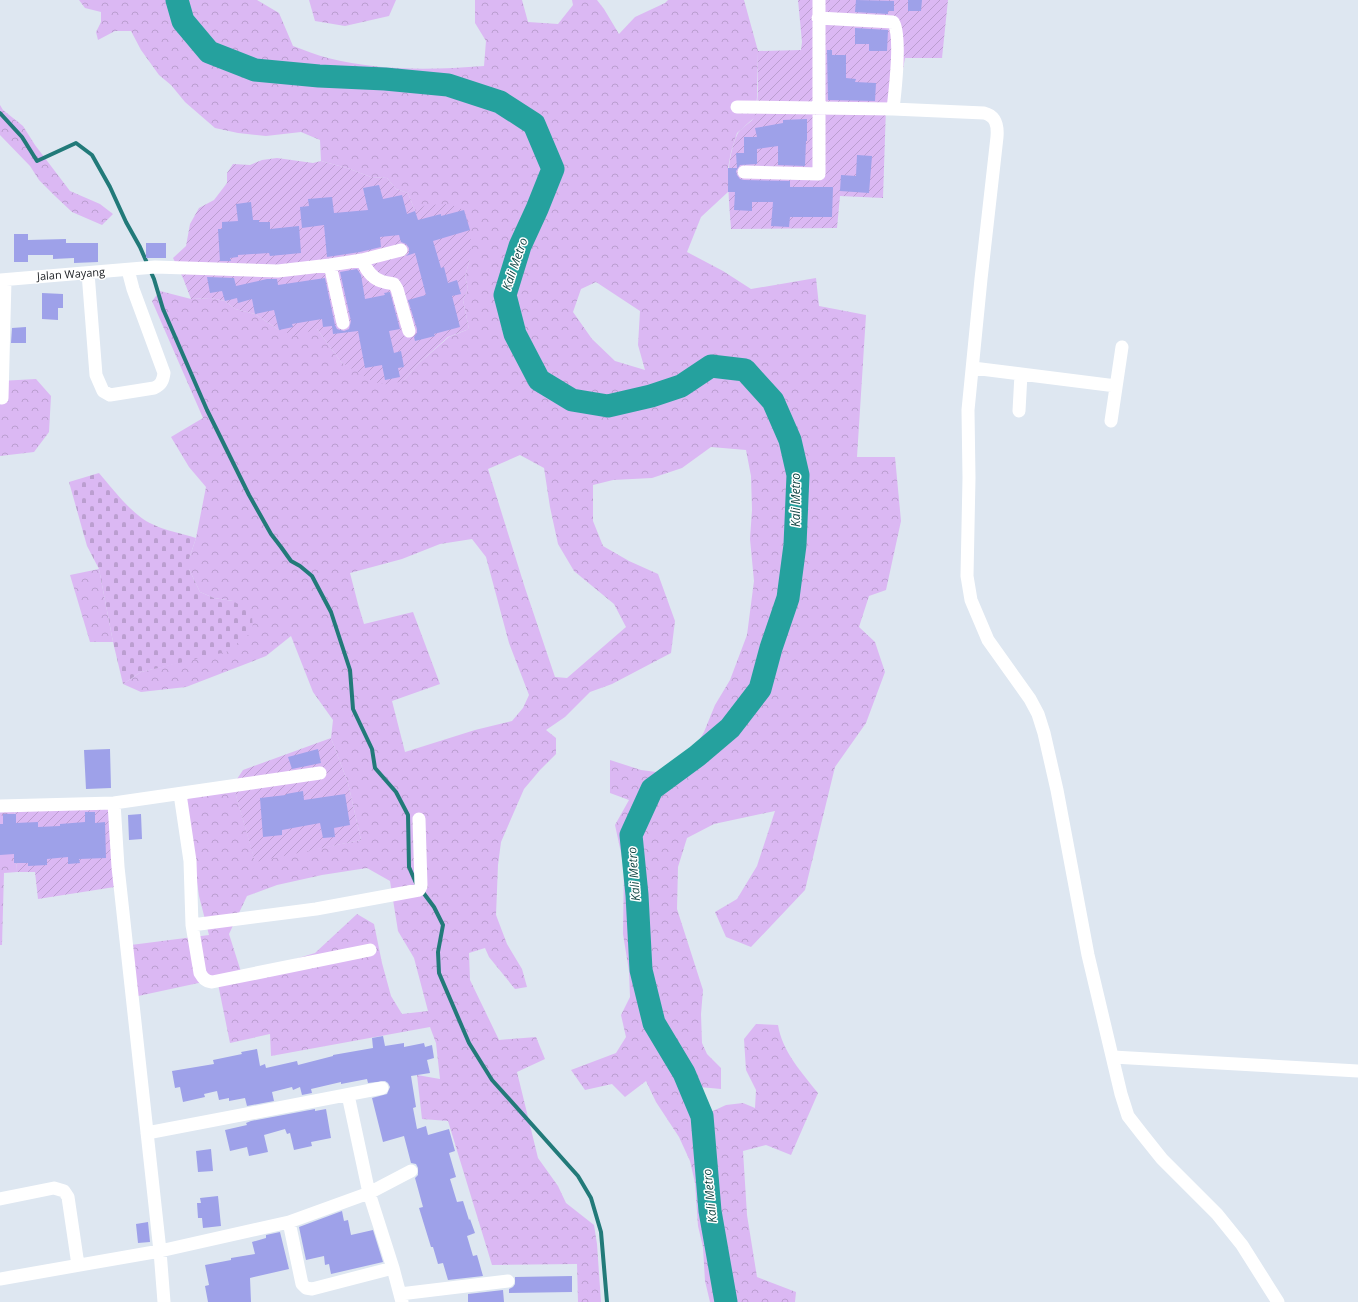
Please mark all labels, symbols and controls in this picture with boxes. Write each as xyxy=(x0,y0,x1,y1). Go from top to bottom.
water label: Kali Metro xyxy=(498,235,531,292)
street label: Jalan Wayang xyxy=(35,264,106,283)
water label: Kali Metro xyxy=(787,473,804,527)
water label: Kali Metro xyxy=(623,846,644,902)
water label: Kali Metro xyxy=(698,1168,721,1224)

